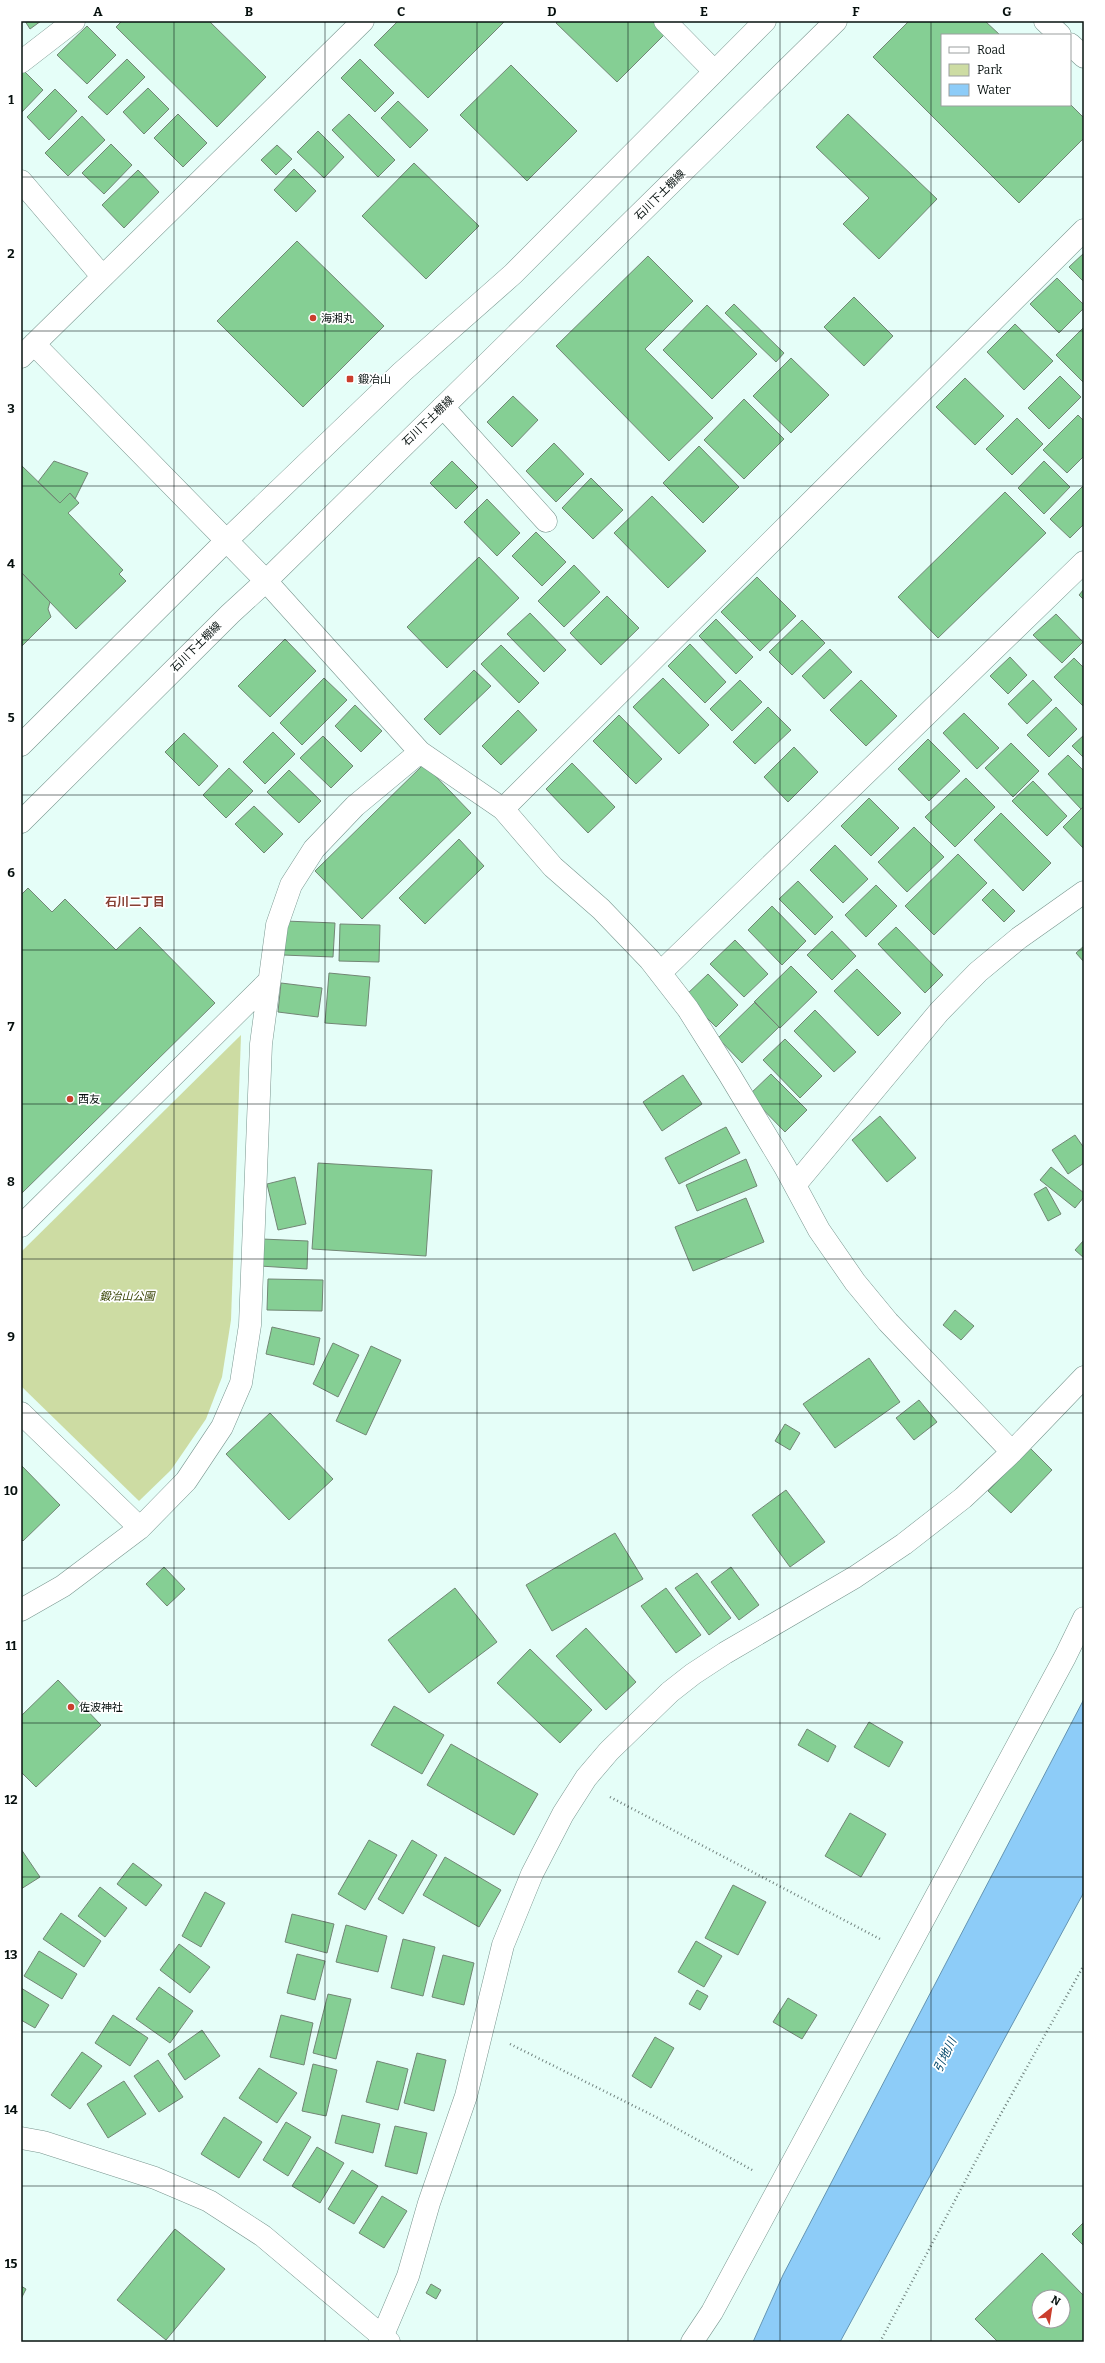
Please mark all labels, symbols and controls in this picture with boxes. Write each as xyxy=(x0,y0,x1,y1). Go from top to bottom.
text: A xyxy=(93,4,103,19)
text: B xyxy=(245,4,253,19)
text: C xyxy=(397,4,405,19)
text: D xyxy=(547,4,557,19)
text: E xyxy=(700,4,708,19)
text: F xyxy=(852,4,860,19)
text: G xyxy=(1002,4,1012,19)
legend xyxy=(941,34,1071,106)
text: Road xyxy=(977,43,1005,57)
text: Park xyxy=(977,63,1003,77)
text: Water xyxy=(977,83,1012,97)
text: 1 xyxy=(8,92,14,107)
street label: 石川下土棚線 xyxy=(632,167,688,223)
text: 2 xyxy=(7,246,15,261)
place label: 海湘丸 xyxy=(321,312,354,325)
marker: 海湘丸 xyxy=(308,313,318,323)
place label: 鍛冶山 xyxy=(358,373,391,386)
marker: 鍛冶山 xyxy=(345,374,355,384)
street label: 石川下土棚線 xyxy=(400,393,456,449)
text: 3 xyxy=(7,401,15,416)
text: 4 xyxy=(7,556,15,571)
street label: 石川下土棚線 xyxy=(168,619,224,675)
text: 5 xyxy=(7,710,15,725)
text: 6 xyxy=(7,865,15,880)
district label: 石川二丁目 xyxy=(105,895,165,909)
text: 7 xyxy=(8,1019,15,1034)
place label: 西友 xyxy=(78,1093,100,1106)
marker: 西友 xyxy=(65,1094,75,1104)
text: 8 xyxy=(7,1174,15,1189)
park label: 鍛冶山公園 xyxy=(100,1290,156,1303)
text: 9 xyxy=(7,1329,15,1344)
text: 10 xyxy=(4,1483,18,1498)
text: 11 xyxy=(5,1638,17,1653)
place label: 佐波神社 xyxy=(79,1701,123,1714)
marker: 佐波神社 xyxy=(66,1702,76,1712)
text: 12 xyxy=(5,1792,17,1807)
text: 13 xyxy=(4,1947,18,1962)
water label: 引地川 xyxy=(931,2034,960,2074)
text: 14 xyxy=(4,2102,18,2117)
text: 15 xyxy=(5,2256,17,2271)
north arrow xyxy=(1031,2289,1071,2329)
text: N xyxy=(1049,2293,1063,2309)

